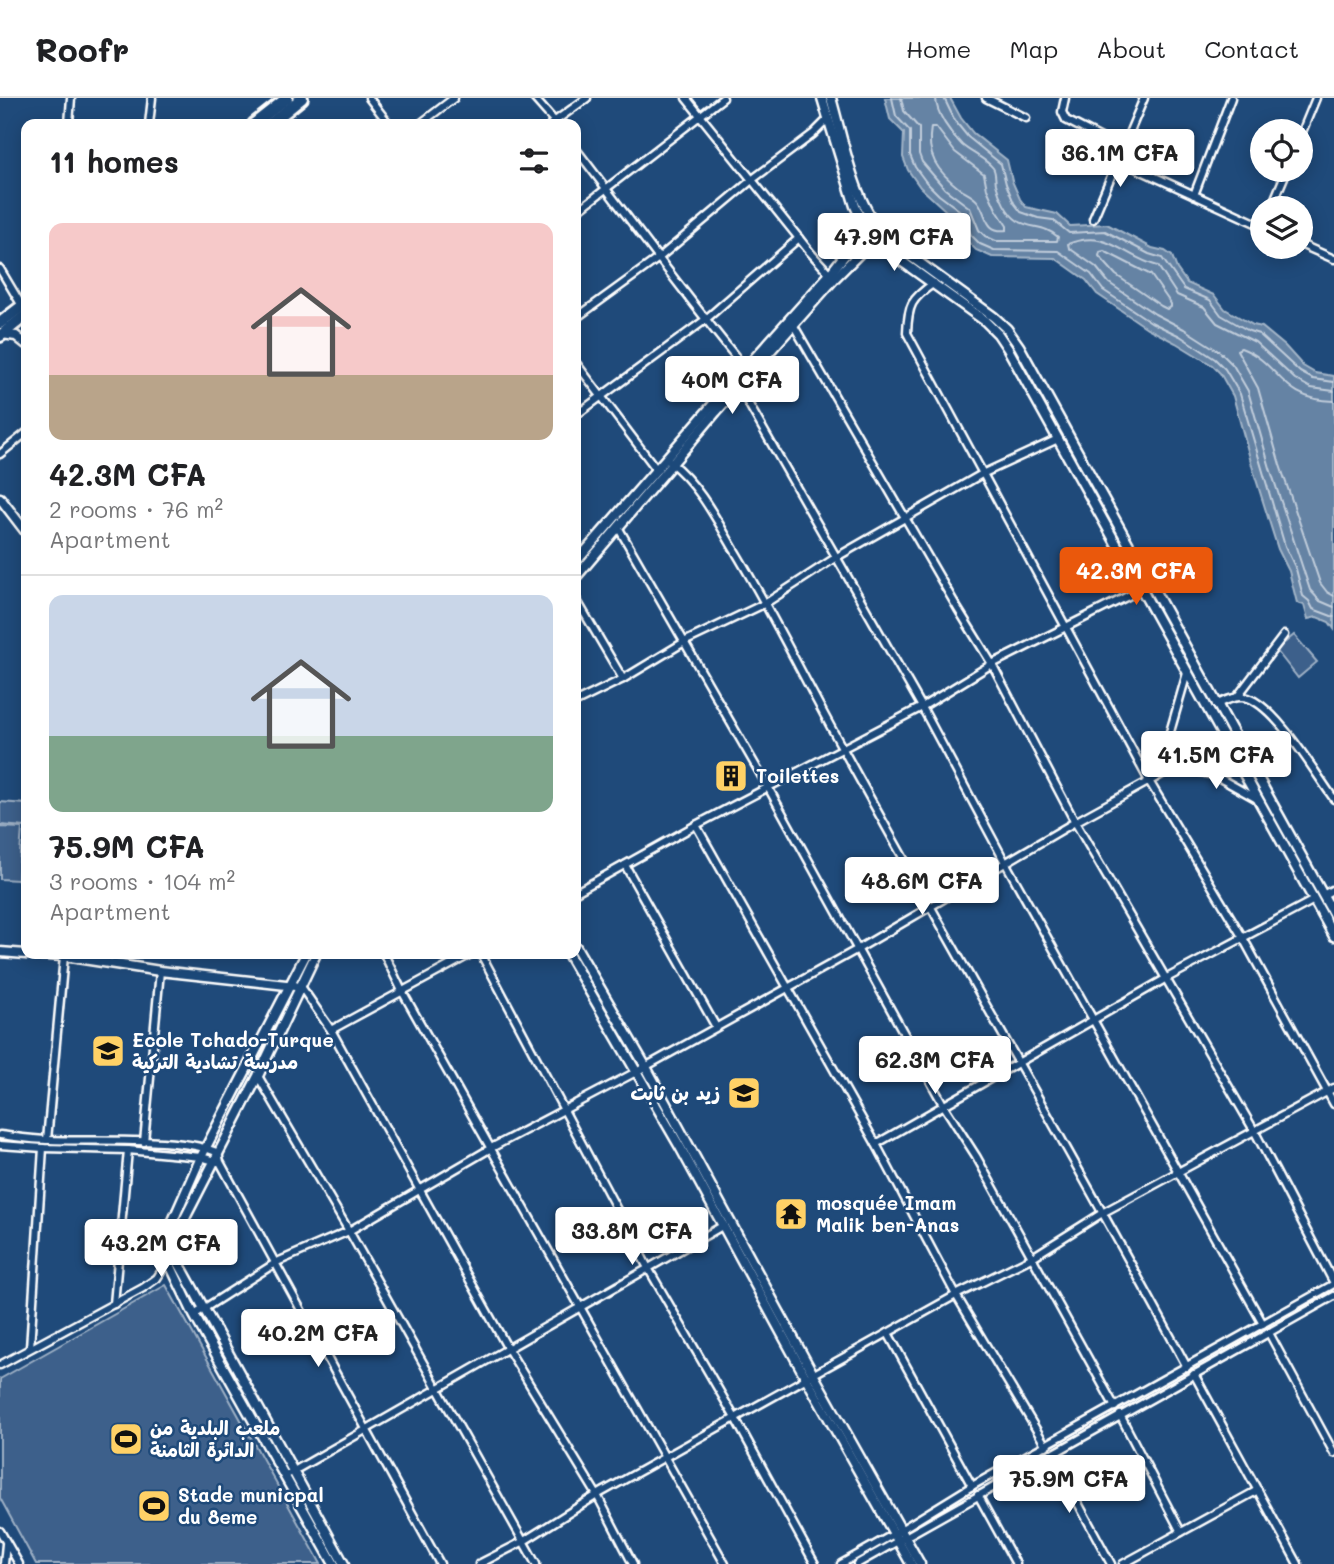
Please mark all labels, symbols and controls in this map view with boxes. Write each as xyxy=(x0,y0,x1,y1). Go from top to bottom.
text: Roofr xyxy=(35,27,129,70)
text: Home xyxy=(906,33,971,64)
text: Map xyxy=(1009,33,1058,64)
text: About xyxy=(1096,33,1166,64)
text: Contact xyxy=(1204,33,1299,64)
map controls xyxy=(1250,119,1313,259)
button: locate xyxy=(1250,119,1313,182)
pin: 36.1M CFA xyxy=(1040,130,1200,189)
text: 36.1M CFA xyxy=(1061,137,1179,167)
text: 11 homes xyxy=(49,141,179,181)
icon: filters xyxy=(515,142,553,180)
button: layers xyxy=(1250,196,1313,259)
pin: 47.9M CFA xyxy=(814,214,974,273)
text: 47.9M CFA xyxy=(834,221,954,251)
icon: home xyxy=(238,269,364,395)
pin: 40M CFA xyxy=(667,356,797,416)
text: 40M CFA xyxy=(681,364,783,394)
text: 42.3M CFA xyxy=(49,454,207,494)
text: 2 rooms · 76 m² xyxy=(49,494,223,524)
text: Apartment xyxy=(49,524,171,554)
pin: 42.3M CFA xyxy=(1056,547,1216,607)
text: 42.3M CFA xyxy=(1076,555,1196,585)
icon: home xyxy=(238,641,364,767)
pin: 41.5M CFA xyxy=(1136,732,1296,791)
text: 41.5M CFA xyxy=(1157,739,1275,769)
building icon: Toilettes xyxy=(712,757,750,795)
place label: Toilettes xyxy=(756,763,839,788)
text: 75.9M CFA xyxy=(49,826,205,866)
pin: 48.6M CFA xyxy=(842,858,1002,917)
text: 48.6M CFA xyxy=(861,865,983,895)
text: 3 rooms · 104 m² xyxy=(49,866,235,896)
text: Apartment xyxy=(49,896,171,926)
place label: Ecole Tchado-Turque مدرسة تشادية التركية xyxy=(132,1027,334,1074)
school or university icon: Ecole Tchado-Turque مدرسة تشادية التركية xyxy=(89,1032,127,1070)
pin: 62.3M CFA xyxy=(855,1037,1015,1096)
text: 62.3M CFA xyxy=(875,1044,995,1074)
school or university icon: زيد بن ثابت xyxy=(725,1074,763,1112)
place label: زيد بن ثابت xyxy=(631,1080,720,1106)
place label: mosquée Imam Malik ben-Anas xyxy=(816,1190,959,1237)
temple icon: mosquée Imam Malik ben-Anas xyxy=(772,1195,810,1233)
pin: 33.8M CFA xyxy=(552,1208,712,1267)
text: 33.8M CFA xyxy=(571,1215,693,1245)
pin: 43.2M CFA xyxy=(81,1220,241,1279)
text: 43.2M CFA xyxy=(101,1227,221,1257)
pin: 40.2M CFA xyxy=(238,1310,398,1369)
text: 40.2M CFA xyxy=(257,1317,379,1347)
place label: ملعب البلدية من الدائرة الثامنة xyxy=(150,1415,280,1462)
sports icon: ملعب البلدية من الدائرة الثامنة xyxy=(107,1420,145,1458)
pin: 75.9M CFA xyxy=(989,1456,1149,1515)
text: 75.9M CFA xyxy=(1009,1463,1129,1493)
place label: Stade municpal du 8eme xyxy=(178,1482,324,1529)
sports icon: Stade municpal du 8eme xyxy=(135,1487,173,1525)

